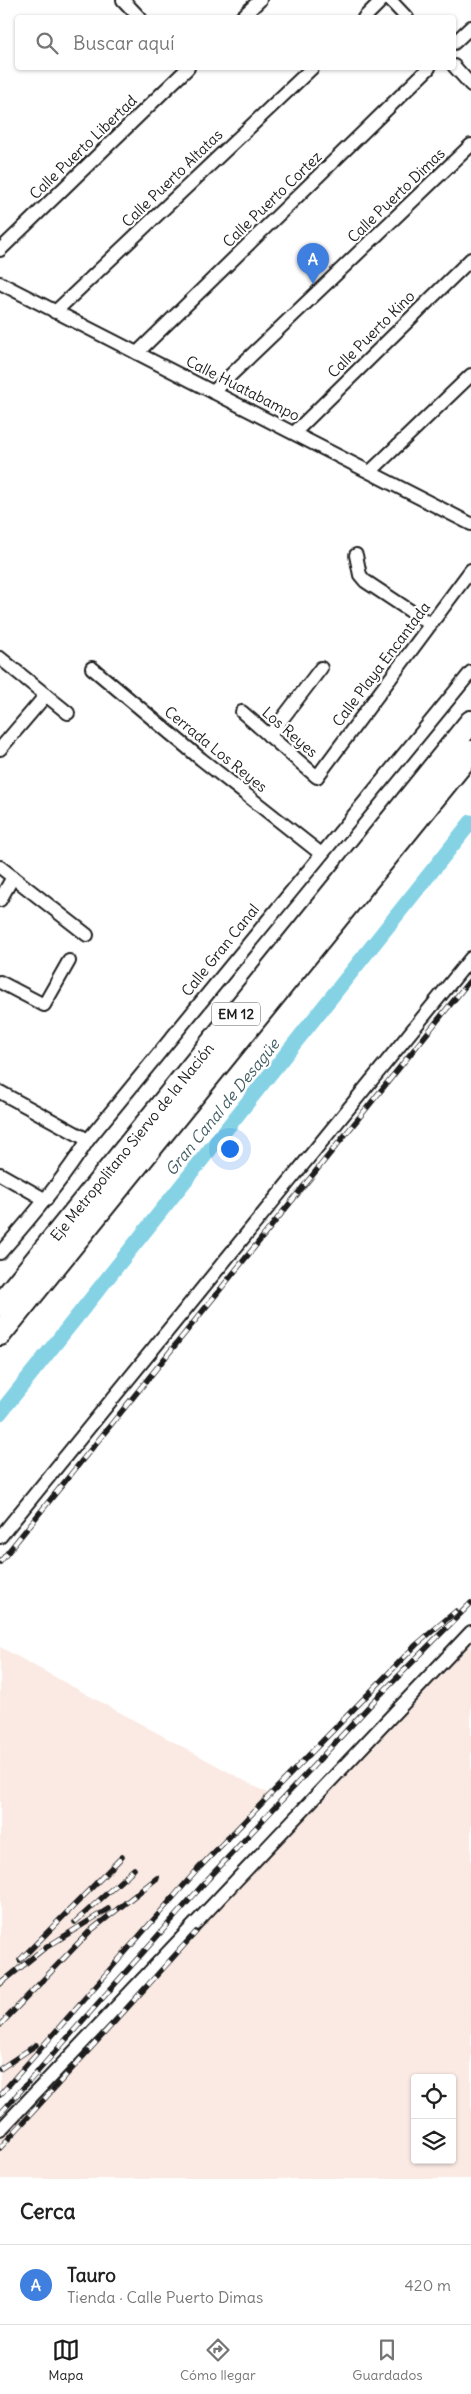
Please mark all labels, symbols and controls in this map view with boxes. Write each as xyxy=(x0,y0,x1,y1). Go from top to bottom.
search box xyxy=(15,15,456,70)
icon: search xyxy=(33,29,61,57)
text: Buscar aquí xyxy=(73,31,174,55)
street label: Calle Puerto Libertad xyxy=(25,91,141,203)
street label: Calle Puerto Altatas xyxy=(118,125,226,231)
street label: Calle Puerto Dimas xyxy=(343,144,449,246)
street label: Calle Puerto Cortez xyxy=(219,147,325,251)
pin: A xyxy=(297,243,329,284)
street label: Calle Puerto Kino xyxy=(323,286,419,382)
street label: Calle Huatabampo xyxy=(183,351,303,425)
street label: Calle Playa Encantada xyxy=(328,598,434,730)
street label: Cerrada Los Reyes xyxy=(161,702,271,796)
street label: Los Reyes xyxy=(258,703,322,761)
street label: Calle Gran Canal xyxy=(177,900,263,1000)
road number: EM 12 xyxy=(212,1002,260,1026)
water label: Gran Canal de Desagüe xyxy=(161,1033,284,1179)
street label: Eje Metropolitano Siervo de la Nación xyxy=(46,1039,218,1245)
your location xyxy=(217,1136,243,1162)
map controls xyxy=(411,2074,456,2164)
button: locate xyxy=(411,2074,456,2119)
button: layers xyxy=(411,2119,456,2164)
text: Cerca xyxy=(20,2198,75,2225)
text: Tauro xyxy=(67,2263,116,2287)
text: A xyxy=(31,2275,41,2295)
text: 420 m xyxy=(405,2275,451,2295)
text: Tienda · Calle Puerto Dimas xyxy=(67,2287,263,2307)
tab: Mapa xyxy=(48,2336,83,2384)
tab: Cómo llegar xyxy=(180,2336,256,2384)
tab: Guardados xyxy=(352,2336,423,2384)

